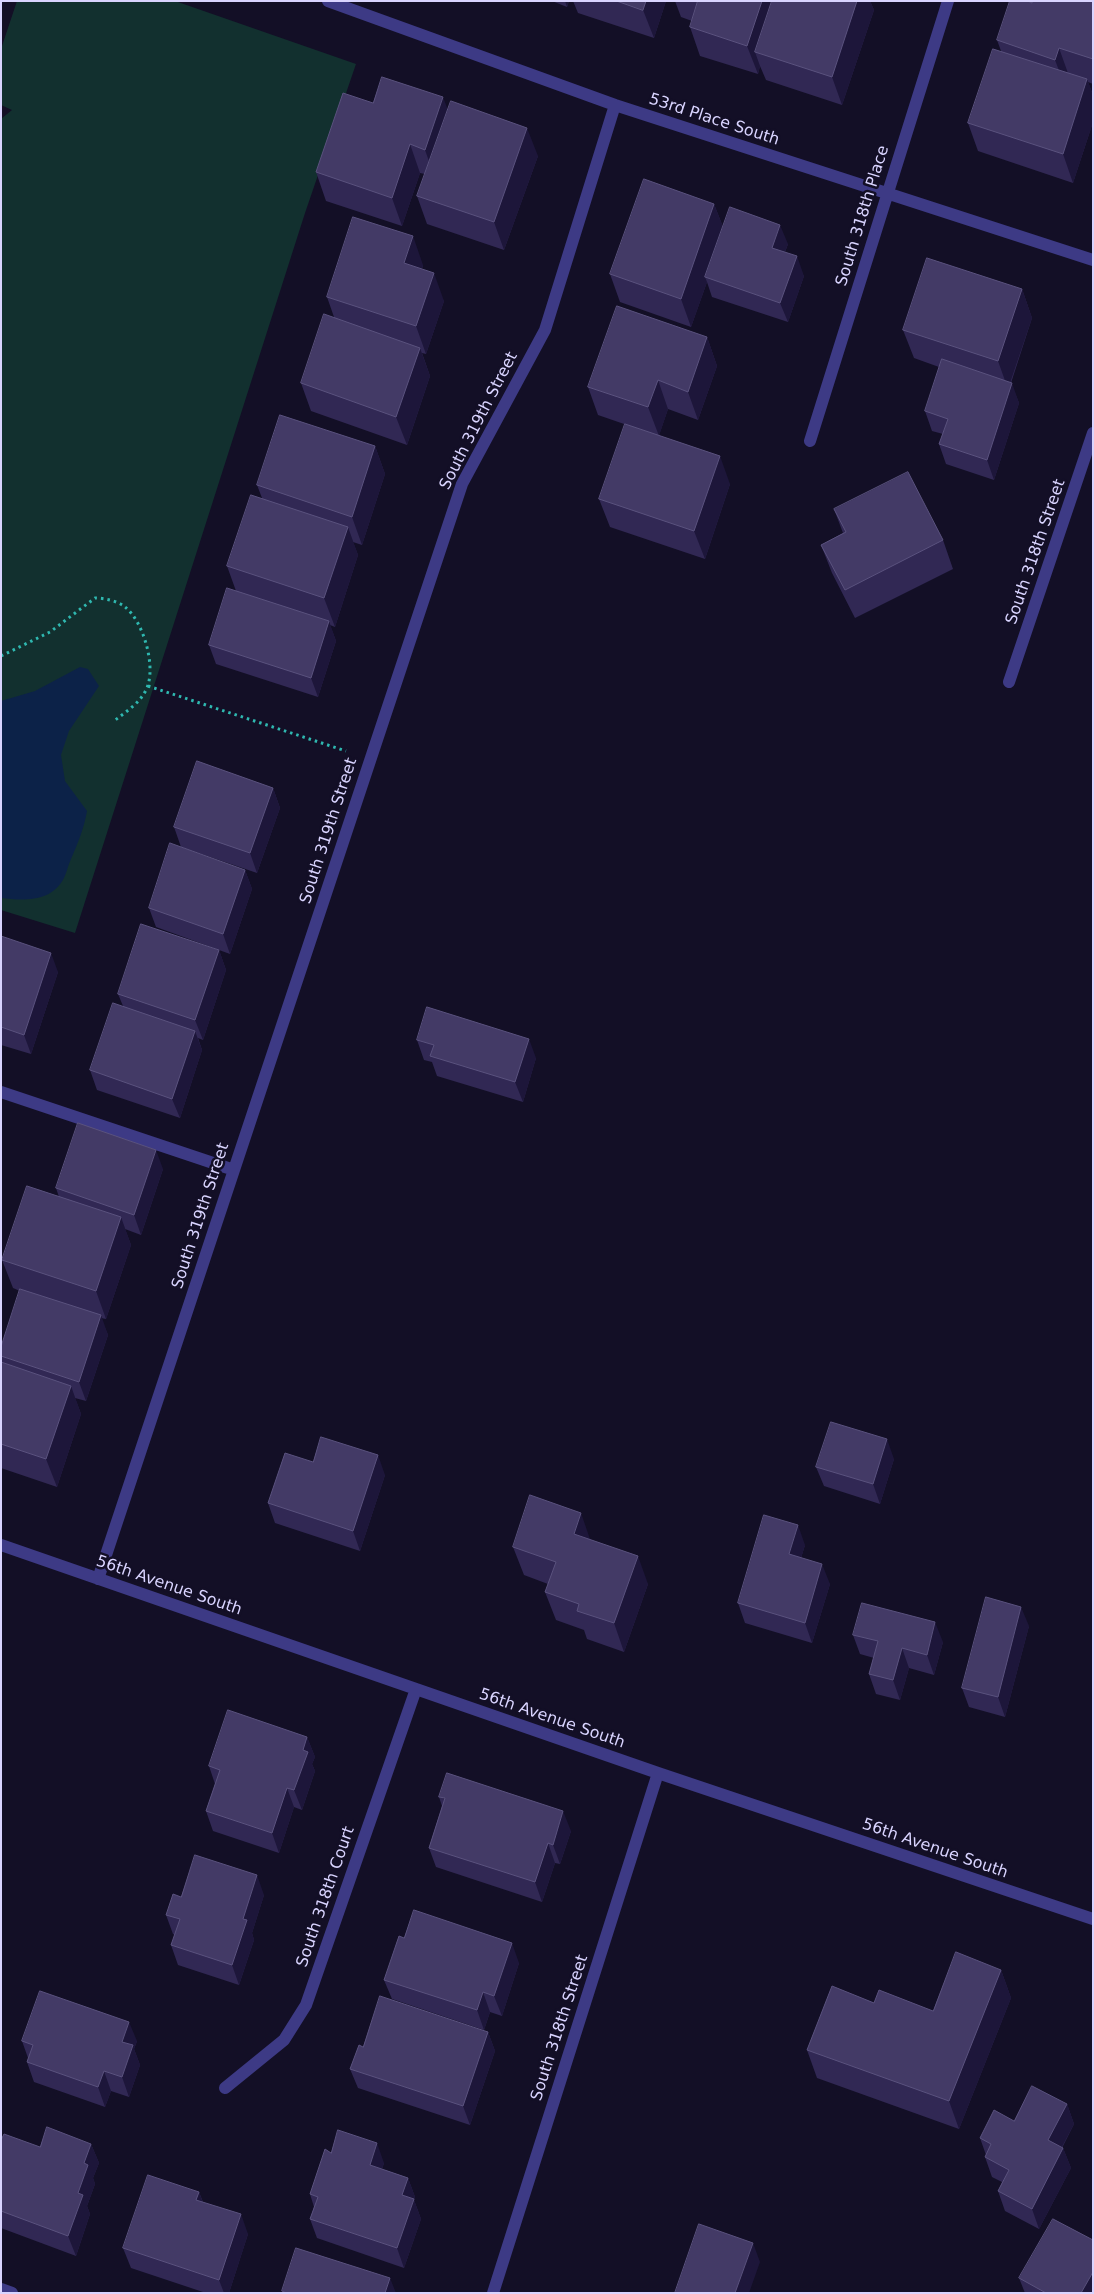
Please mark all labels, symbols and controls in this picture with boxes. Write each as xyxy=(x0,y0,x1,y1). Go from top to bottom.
street label: 53rd Place South xyxy=(646,90,782,150)
street label: South 318th Place xyxy=(832,143,894,289)
street label: South 319th Street xyxy=(436,349,522,493)
street label: South 318th Street xyxy=(1002,477,1070,627)
street label: South 319th Street xyxy=(296,756,362,906)
street label: South 319th Street xyxy=(168,1141,234,1291)
street label: 56th Avenue South xyxy=(94,1552,244,1620)
street label: 56th Avenue South xyxy=(477,1685,627,1753)
street label: 56th Avenue South xyxy=(860,1815,1010,1883)
street label: South 318th Court xyxy=(293,1824,359,1970)
street label: South 318th Street xyxy=(527,1953,593,2103)

